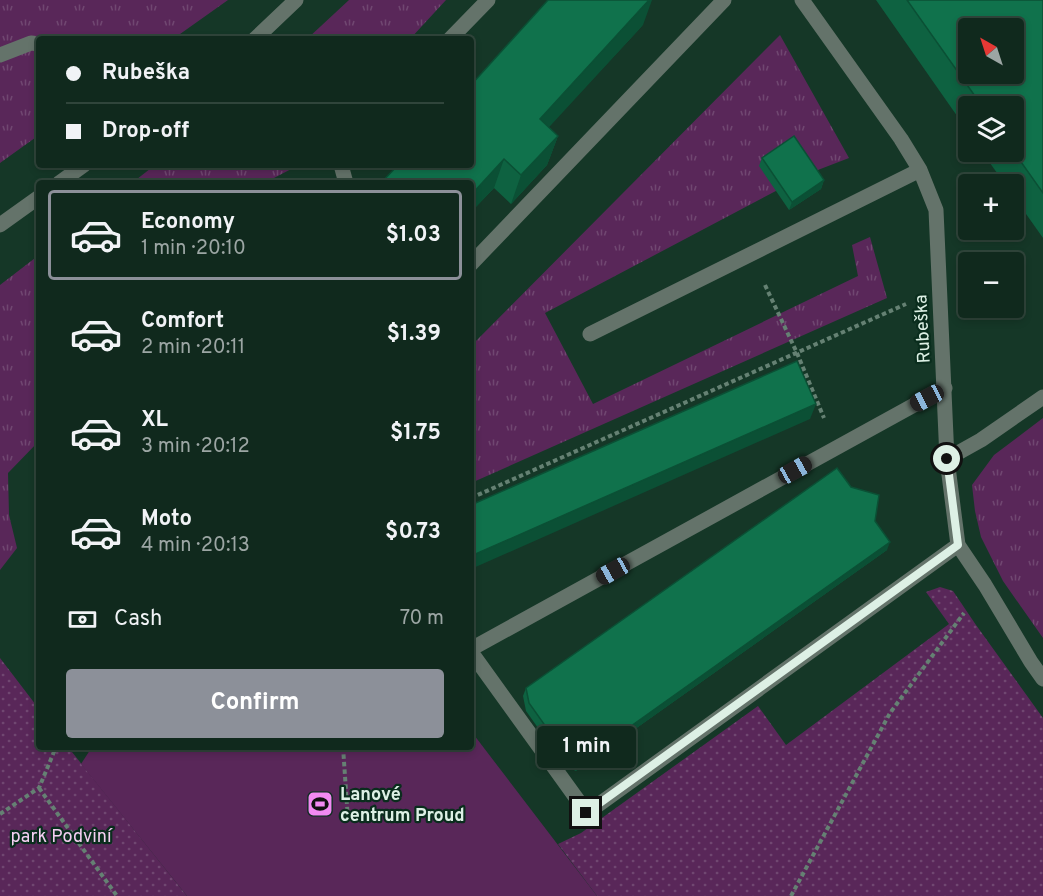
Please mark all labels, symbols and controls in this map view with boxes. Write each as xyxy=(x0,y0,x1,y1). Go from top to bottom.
north arrow xyxy=(958,18,1024,84)
map controls xyxy=(958,18,1024,318)
text: Rubeška xyxy=(102,60,190,87)
button: layers xyxy=(958,96,1024,162)
text: Drop-off xyxy=(102,118,189,145)
button: + xyxy=(958,174,1024,240)
icon: car xyxy=(69,208,123,262)
text: Economy xyxy=(141,209,235,236)
text: $1.03 xyxy=(386,222,441,249)
text: 1 min · 20:10 xyxy=(141,236,246,262)
button: − xyxy=(958,252,1024,318)
street label: Rubeška xyxy=(910,294,937,364)
icon: car xyxy=(69,307,123,361)
text: Comfort xyxy=(141,308,224,335)
text: $1.39 xyxy=(387,321,441,348)
text: 2 min · 20:11 xyxy=(141,335,245,361)
car xyxy=(907,382,947,414)
icon: car xyxy=(69,406,123,460)
text: XL xyxy=(141,407,168,434)
text: $1.75 xyxy=(390,420,441,447)
text: 3 min · 20:12 xyxy=(141,434,250,460)
route start xyxy=(933,445,960,472)
car xyxy=(775,453,815,487)
icon: car xyxy=(69,505,123,559)
text: Moto xyxy=(141,506,192,533)
text: $0.73 xyxy=(385,519,441,546)
text: 4 min · 20:13 xyxy=(141,533,250,559)
car xyxy=(593,554,633,588)
icon: cash xyxy=(66,603,99,636)
text: Cash xyxy=(114,606,163,633)
text: 70 m xyxy=(400,606,444,632)
button: Confirm xyxy=(66,669,444,738)
callout: 1 min xyxy=(536,726,636,768)
text: 1 min xyxy=(562,734,611,760)
place label: Lanové centrum Proud xyxy=(340,784,465,828)
sports icon: Lanové centrum Proud xyxy=(305,789,335,819)
route end xyxy=(572,799,599,826)
park label: park Podviní xyxy=(10,826,113,849)

